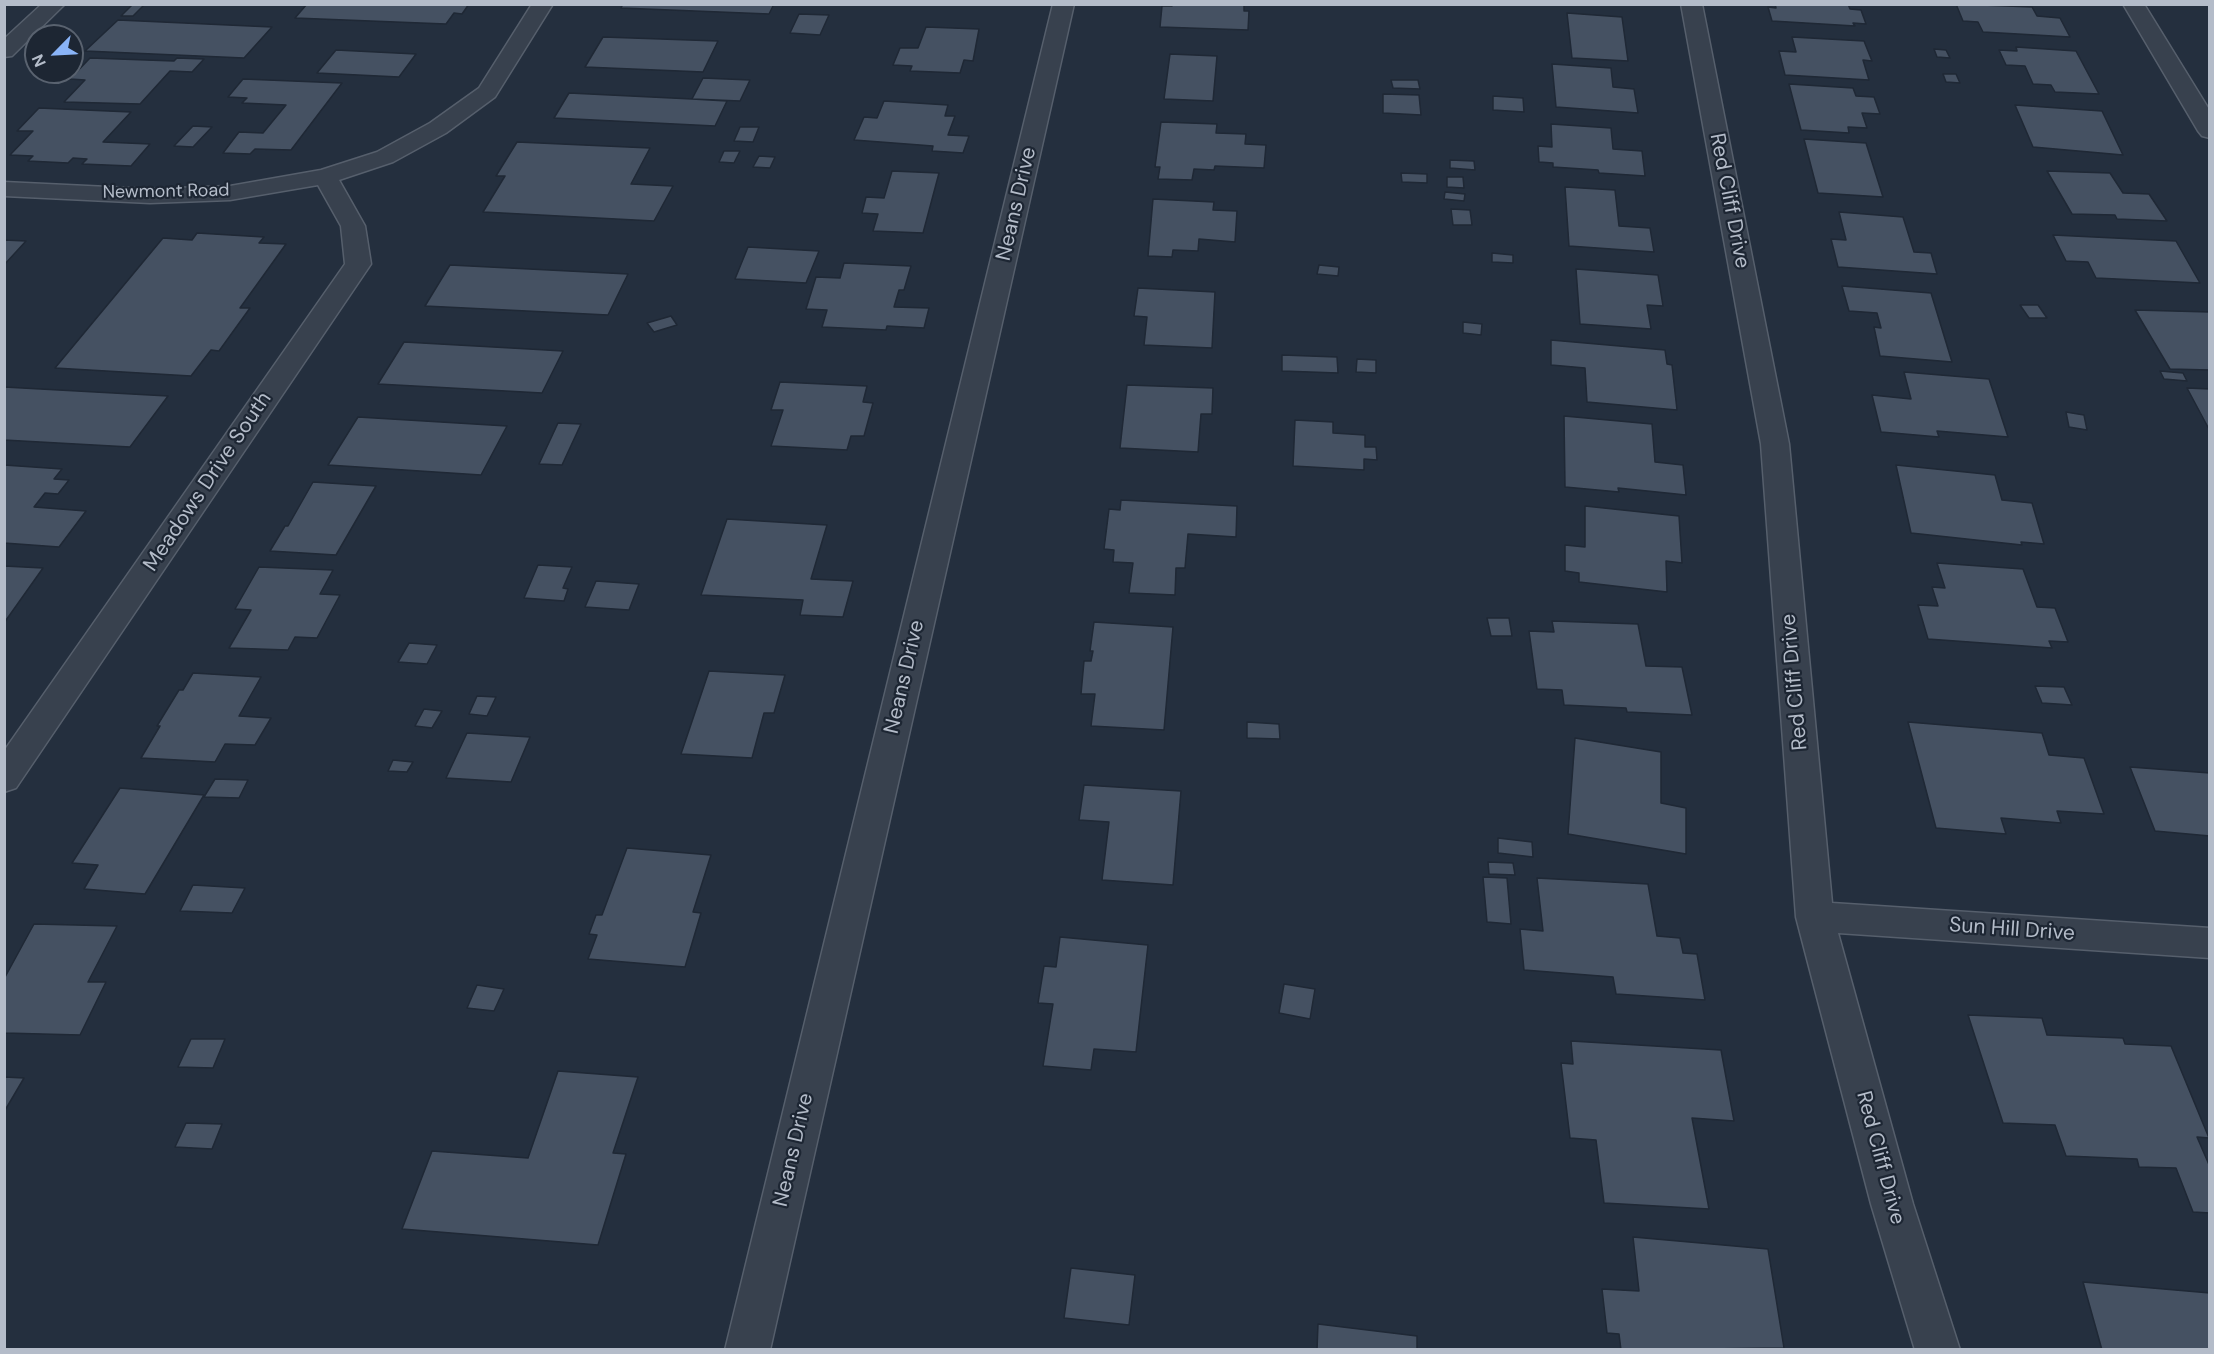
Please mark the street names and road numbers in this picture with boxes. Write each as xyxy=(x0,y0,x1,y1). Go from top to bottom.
street label: Red Cliff Drive xyxy=(1704,131,1754,271)
street label: Neans Drive xyxy=(992,145,1042,263)
street label: Newmont Road xyxy=(102,180,230,204)
street label: Meadows Drive South xyxy=(139,388,277,576)
street label: Red Cliff Drive xyxy=(1776,613,1814,751)
street label: Neans Drive xyxy=(880,618,930,736)
street label: Sun Hill Drive xyxy=(1948,913,2076,947)
street label: Red Cliff Drive xyxy=(1850,1089,1910,1227)
street label: Neans Drive xyxy=(769,1091,819,1209)

